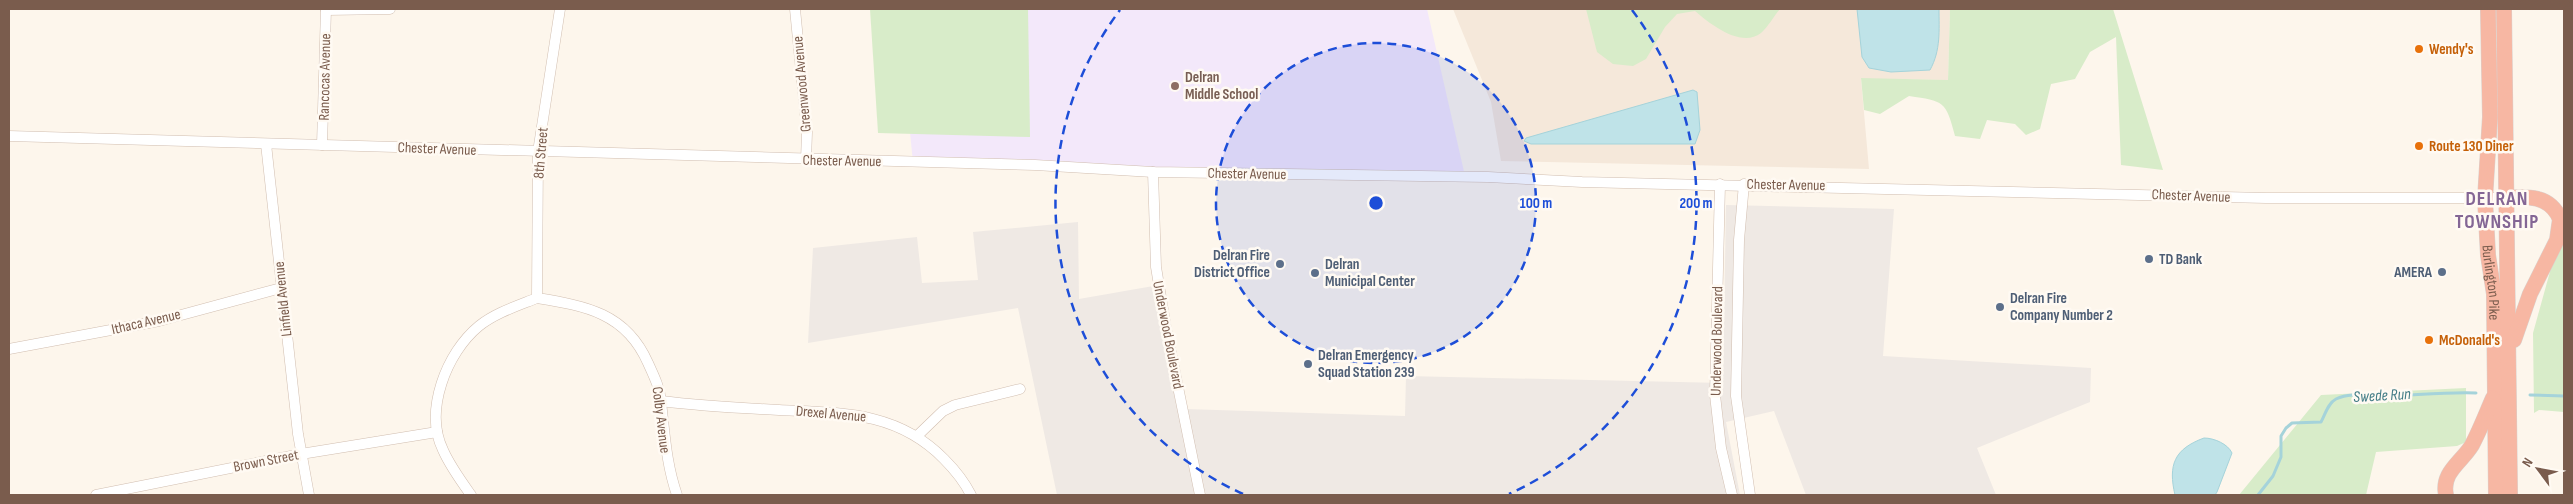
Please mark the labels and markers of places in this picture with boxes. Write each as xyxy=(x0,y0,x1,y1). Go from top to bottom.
place label: Wendy's xyxy=(2429,40,2474,59)
marker: Wendy's xyxy=(2413,43,2425,55)
place label: Delran Middle School xyxy=(1185,68,1258,104)
marker: Delran Middle School xyxy=(1169,80,1181,92)
place label: Route 130 Diner xyxy=(2429,137,2514,156)
marker: Route 130 Diner xyxy=(2413,140,2425,152)
centre of rings xyxy=(1367,194,1385,212)
place label: Delran Fire District Office xyxy=(1194,246,1270,282)
place label: TD Bank xyxy=(2159,250,2203,269)
marker: TD Bank xyxy=(2143,253,2155,265)
place label: Delran Municipal Center xyxy=(1325,255,1415,291)
marker: Delran Fire District Office xyxy=(1274,258,1286,270)
place label: AMERA xyxy=(2393,263,2433,282)
marker: AMERA xyxy=(2436,266,2448,278)
marker: Delran Municipal Center xyxy=(1309,267,1321,279)
place label: Delran Fire Company Number 2 xyxy=(2010,289,2113,325)
marker: Delran Fire Company Number 2 xyxy=(1994,301,2006,313)
place label: McDonald's xyxy=(2439,331,2500,350)
marker: McDonald's xyxy=(2423,334,2435,346)
place label: Delran Emergency Squad Station 239 xyxy=(1318,346,1415,382)
marker: Delran Emergency Squad Station 239 xyxy=(1302,358,1314,370)

